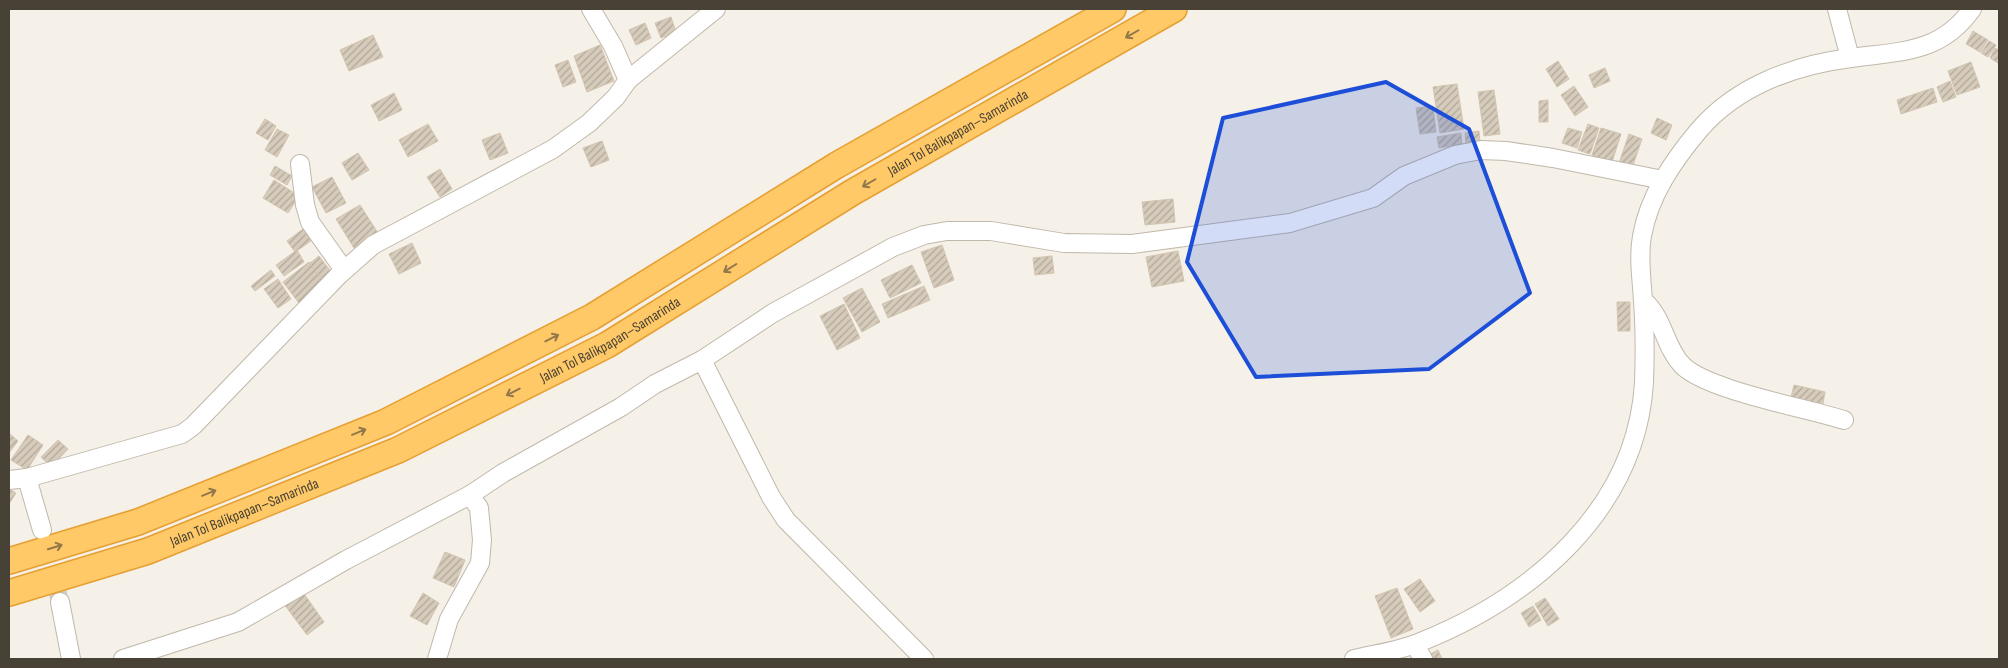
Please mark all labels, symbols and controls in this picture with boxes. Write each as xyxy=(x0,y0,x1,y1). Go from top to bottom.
one-way arrow xyxy=(1125,30,1140,39)
street label: Jalan Tol Balikpapan–Samarinda xyxy=(883,85,1032,180)
one-way arrow xyxy=(862,179,876,189)
one-way arrow xyxy=(724,264,738,274)
street label: Jalan Tol Balikpapan–Samarinda xyxy=(536,292,684,387)
one-way arrow xyxy=(544,332,559,342)
one-way arrow xyxy=(506,387,521,397)
one-way arrow xyxy=(351,427,366,437)
street label: Jalan Tol Balikpapan–Samarinda xyxy=(166,473,322,551)
one-way arrow xyxy=(201,488,216,498)
one-way arrow xyxy=(47,541,63,551)

